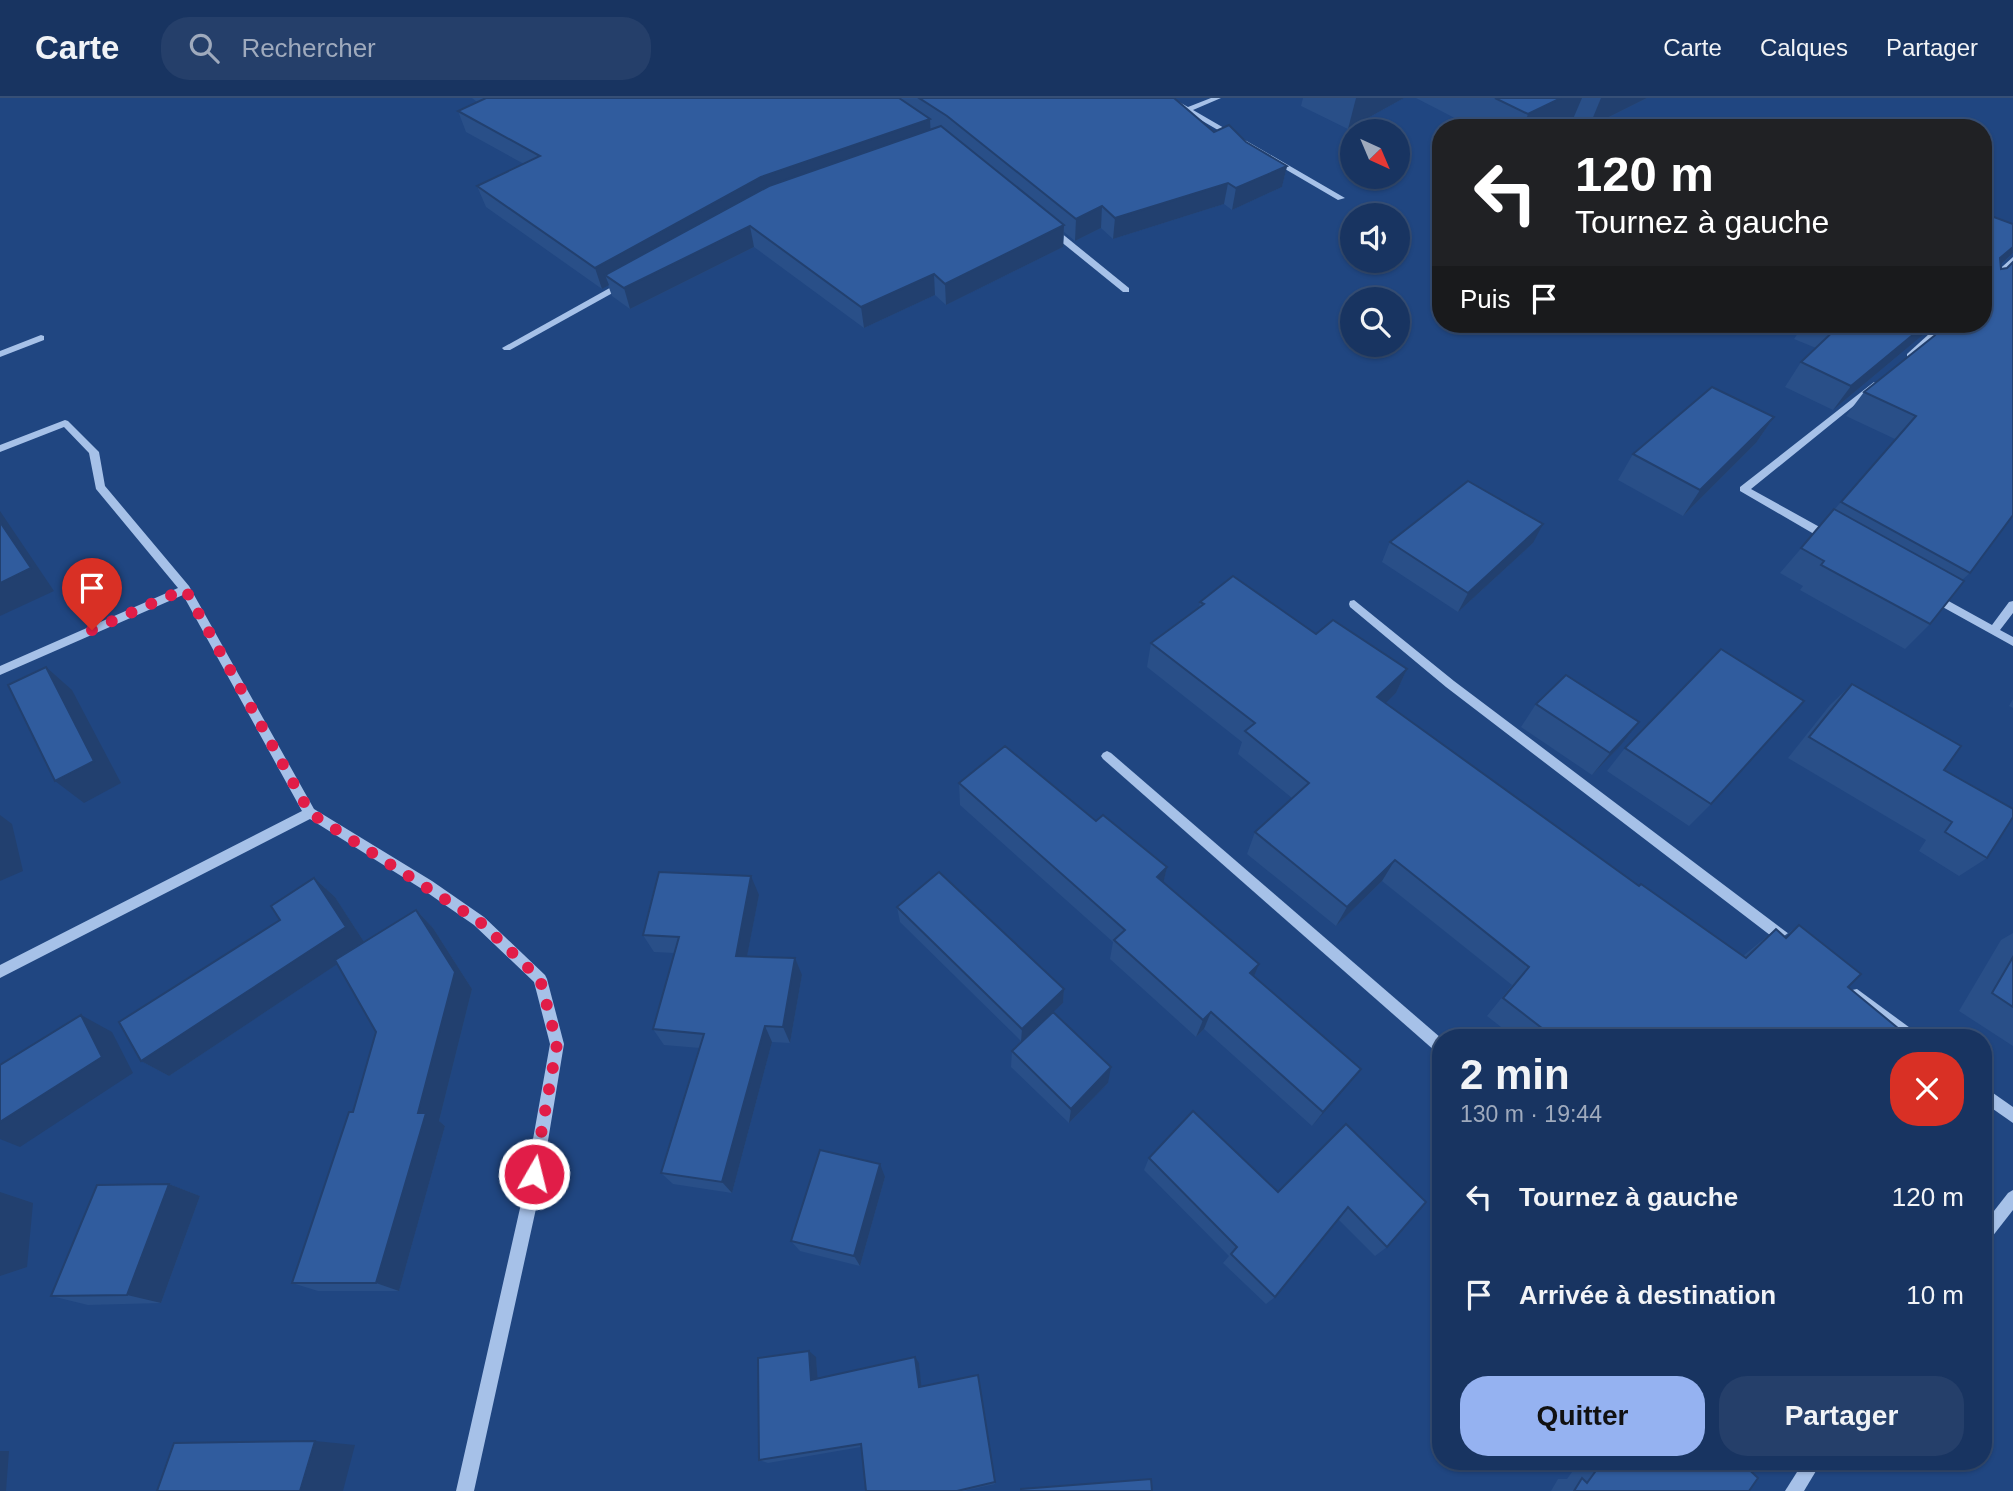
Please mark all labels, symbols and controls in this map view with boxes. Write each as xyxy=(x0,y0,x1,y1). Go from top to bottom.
search box xyxy=(161,17,651,80)
text: Carte xyxy=(35,29,119,66)
icon: search xyxy=(185,29,223,67)
text: Rechercher xyxy=(241,33,376,63)
text: Carte xyxy=(1663,34,1722,61)
text: Calques xyxy=(1760,34,1848,61)
text: Partager xyxy=(1886,34,1978,61)
north arrow xyxy=(1340,119,1410,189)
map controls xyxy=(1340,119,1410,357)
icon: left xyxy=(1460,147,1551,238)
text: 120 m xyxy=(1575,147,1714,201)
button: sound xyxy=(1340,203,1410,273)
text: Tournez à gauche xyxy=(1575,204,1829,240)
icon: arrive xyxy=(1525,280,1563,318)
text: Puis xyxy=(1460,284,1511,314)
button: search xyxy=(1340,287,1410,357)
pin xyxy=(62,558,122,630)
icon: arrive xyxy=(73,569,111,607)
text: 2 min xyxy=(1460,1051,1570,1098)
button: close xyxy=(1890,1052,1964,1126)
text: 130 m · 19:44 xyxy=(1460,1101,1602,1127)
position arrow xyxy=(497,1137,571,1211)
icon: left xyxy=(1460,1178,1498,1216)
text: Tournez à gauche xyxy=(1519,1182,1738,1212)
text: 120 m xyxy=(1892,1182,1964,1212)
icon: arrive xyxy=(1460,1276,1498,1314)
text: Arrivée à destination xyxy=(1519,1280,1776,1310)
text: 10 m xyxy=(1906,1280,1964,1310)
button: Quitter xyxy=(1460,1376,1705,1456)
button: Partager xyxy=(1719,1376,1964,1456)

